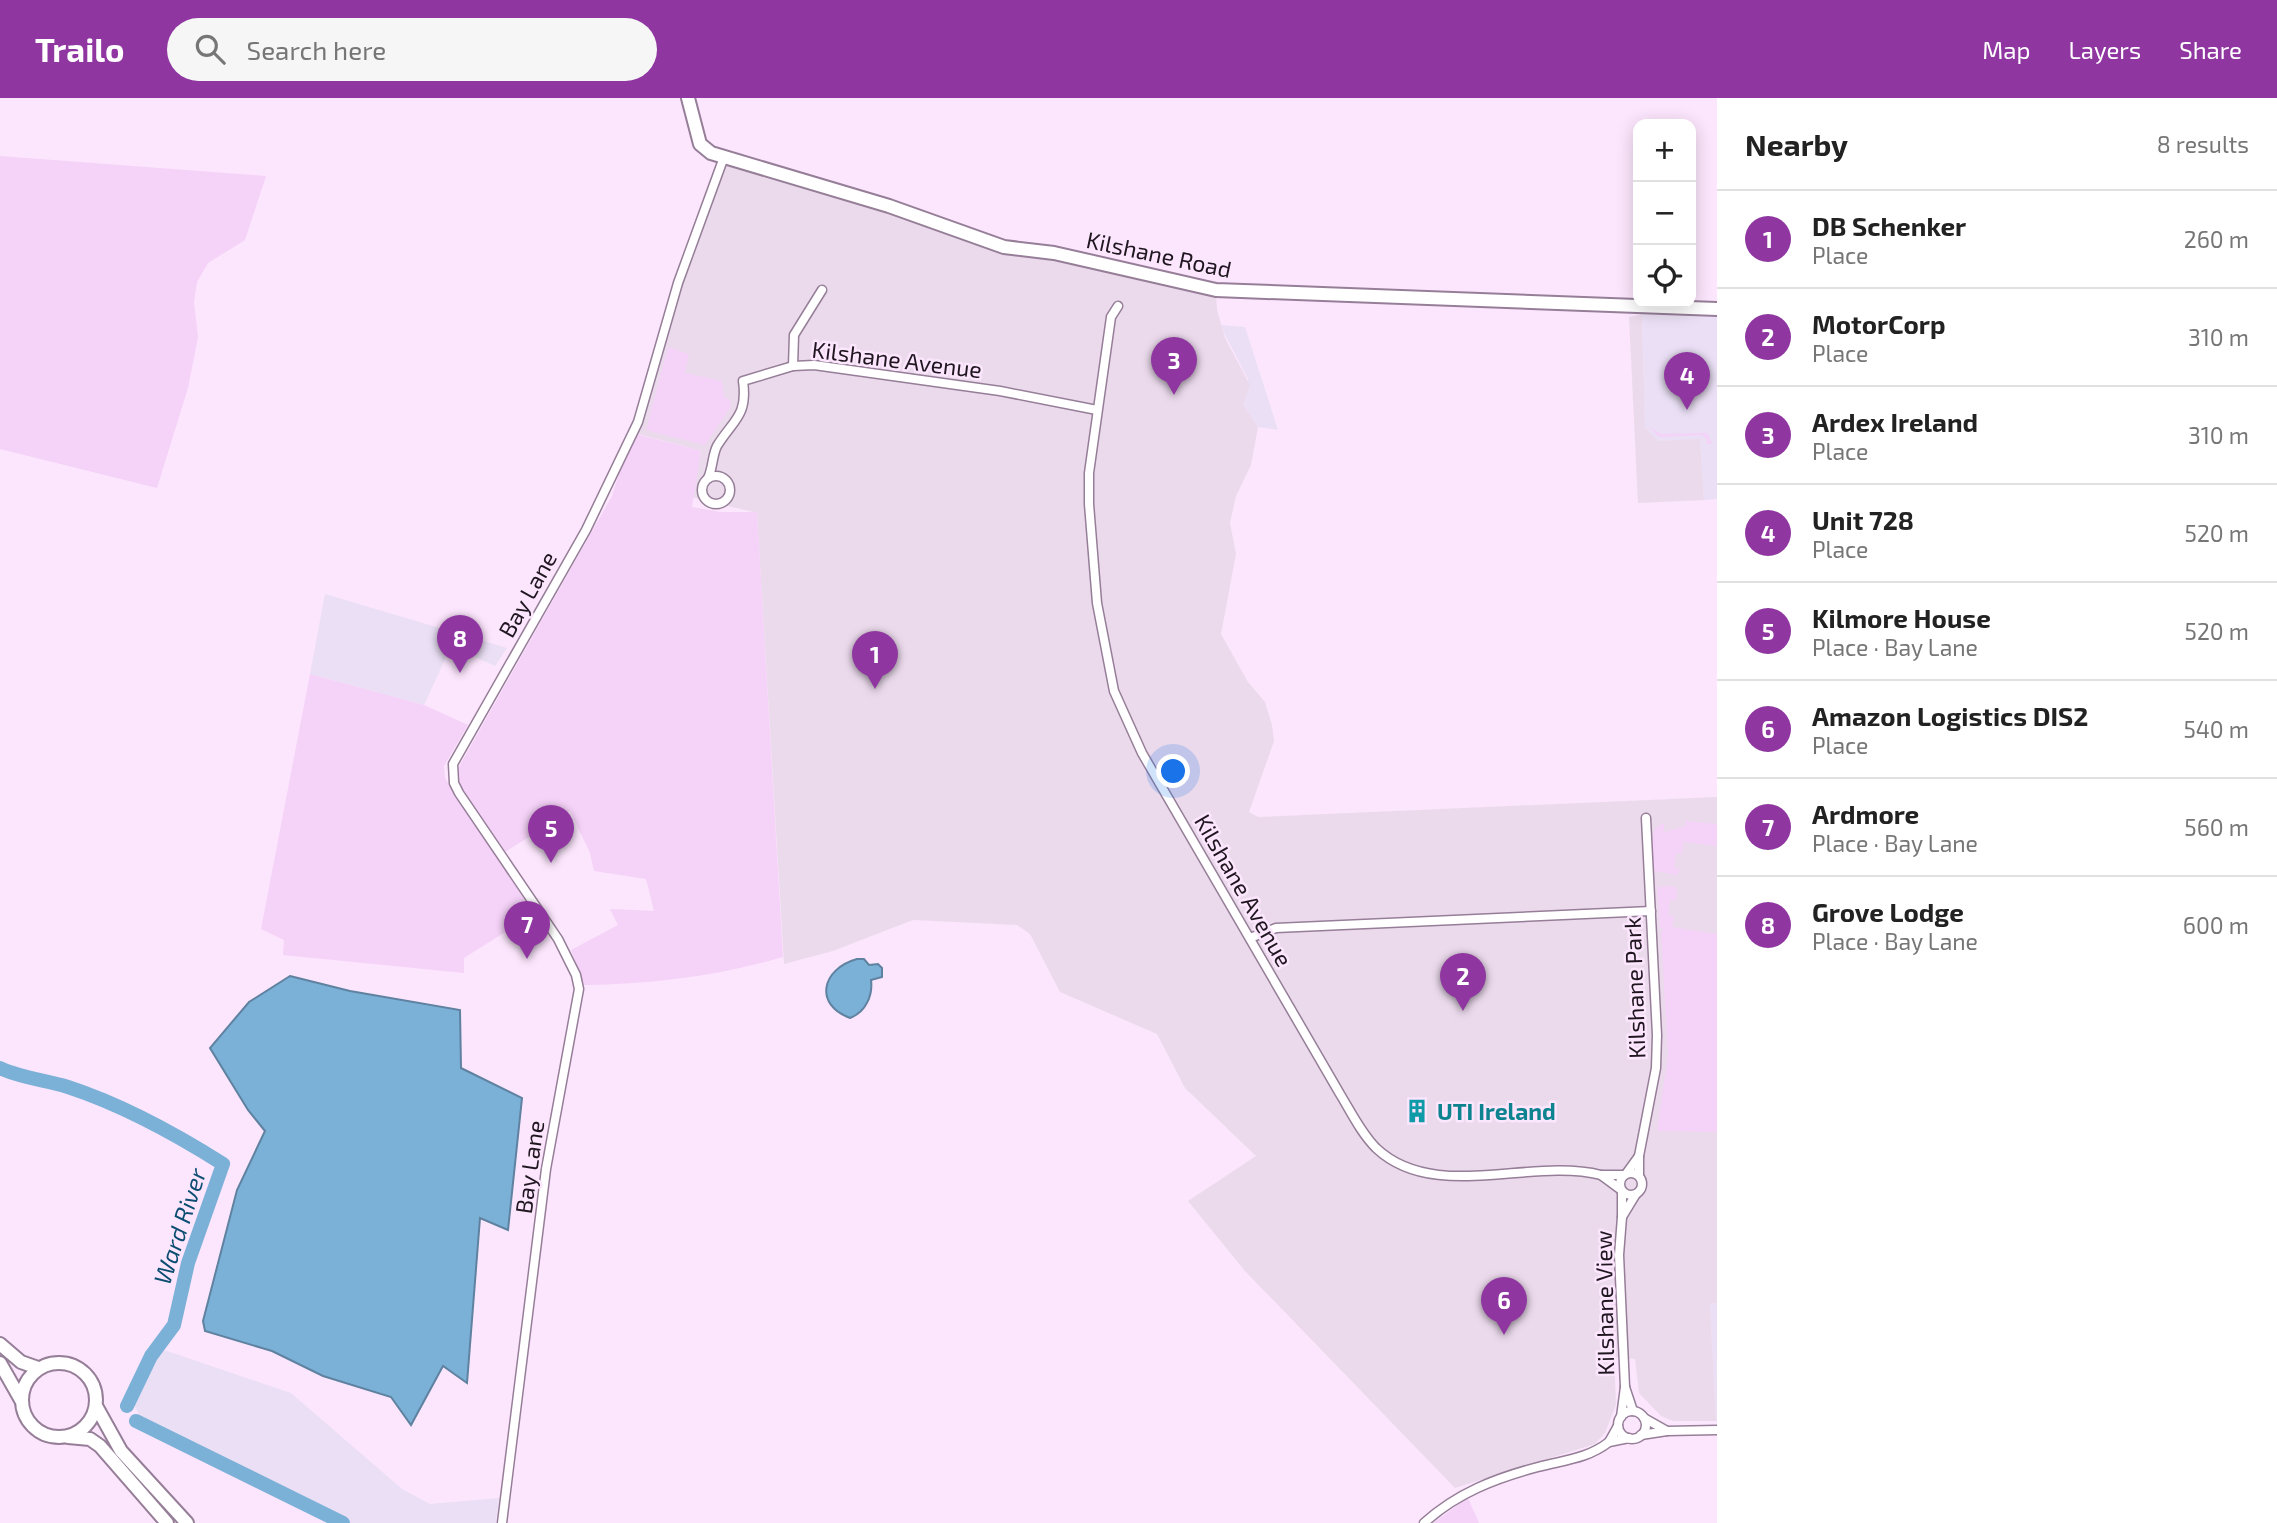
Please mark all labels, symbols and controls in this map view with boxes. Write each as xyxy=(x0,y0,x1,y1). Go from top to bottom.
search box xyxy=(167,18,657,81)
text: Trailo xyxy=(35,29,125,69)
icon: search xyxy=(191,30,229,68)
text: Search here xyxy=(247,34,386,65)
text: Map xyxy=(1982,35,2030,64)
text: Layers xyxy=(2068,35,2141,64)
text: Share xyxy=(2179,35,2242,64)
map controls xyxy=(1633,119,1696,308)
button: + xyxy=(1633,119,1696,182)
text: Nearby xyxy=(1745,126,1848,162)
text: 8 results xyxy=(2157,130,2249,158)
button: − xyxy=(1633,182,1696,245)
text: DB Schenker xyxy=(1812,210,1966,241)
street label: Kilshane Road xyxy=(1084,225,1234,283)
text: 1 xyxy=(1763,225,1773,253)
text: 260 m xyxy=(2184,225,2249,253)
text: Place xyxy=(1812,241,1868,269)
button: locate xyxy=(1633,245,1696,308)
text: MotorCorp xyxy=(1812,308,1946,339)
text: 2 xyxy=(1761,323,1775,351)
text: 310 m xyxy=(2188,323,2249,351)
street label: Kilshane Avenue xyxy=(810,335,984,383)
pin: 3 xyxy=(1151,337,1197,395)
text: Place xyxy=(1812,339,1868,367)
pin: 4 xyxy=(1664,352,1710,410)
text: Ardex Ireland xyxy=(1812,406,1978,437)
text: 3 xyxy=(1761,421,1775,449)
text: 310 m xyxy=(2188,421,2249,449)
text: Place xyxy=(1812,437,1868,465)
text: Unit 728 xyxy=(1812,504,1914,535)
text: 4 xyxy=(1761,519,1775,547)
text: 520 m xyxy=(2185,519,2249,547)
text: Place xyxy=(1812,535,1868,563)
street label: Bay Lane xyxy=(492,546,562,642)
text: Kilmore House xyxy=(1812,602,1991,633)
pin: 8 xyxy=(437,615,483,673)
text: 5 xyxy=(1762,617,1774,645)
text: 520 m xyxy=(2185,617,2249,645)
pin: 1 xyxy=(852,631,898,689)
text: Place · Bay Lane xyxy=(1812,633,1978,661)
text: Amazon Logistics DIS2 xyxy=(1812,700,2088,731)
text: 6 xyxy=(1761,715,1775,743)
text: 540 m xyxy=(2183,715,2249,743)
text: Place xyxy=(1812,731,1868,759)
your location xyxy=(1156,754,1190,788)
text: Ardmore xyxy=(1812,798,1919,829)
pin: 5 xyxy=(528,805,574,863)
street label: Kilshane Avenue xyxy=(1189,809,1299,971)
text: 7 xyxy=(1762,813,1774,841)
text: 560 m xyxy=(2184,813,2249,841)
text: Place · Bay Lane xyxy=(1812,829,1978,857)
text: Grove Lodge xyxy=(1812,896,1964,927)
pin: 7 xyxy=(504,901,550,959)
text: 8 xyxy=(1761,911,1775,939)
text: 600 m xyxy=(2183,911,2249,939)
street label: Kilshane Park xyxy=(1618,916,1650,1059)
text: Place · Bay Lane xyxy=(1812,927,1978,955)
pin: 2 xyxy=(1440,953,1486,1011)
building icon: UTI Ireland xyxy=(1403,1097,1431,1125)
place label: UTI Ireland xyxy=(1437,1097,1556,1125)
street label: Bay Lane xyxy=(509,1119,549,1215)
water label: Ward River xyxy=(147,1164,212,1288)
street label: Kilshane View xyxy=(1589,1230,1619,1376)
pin: 6 xyxy=(1481,1277,1527,1335)

